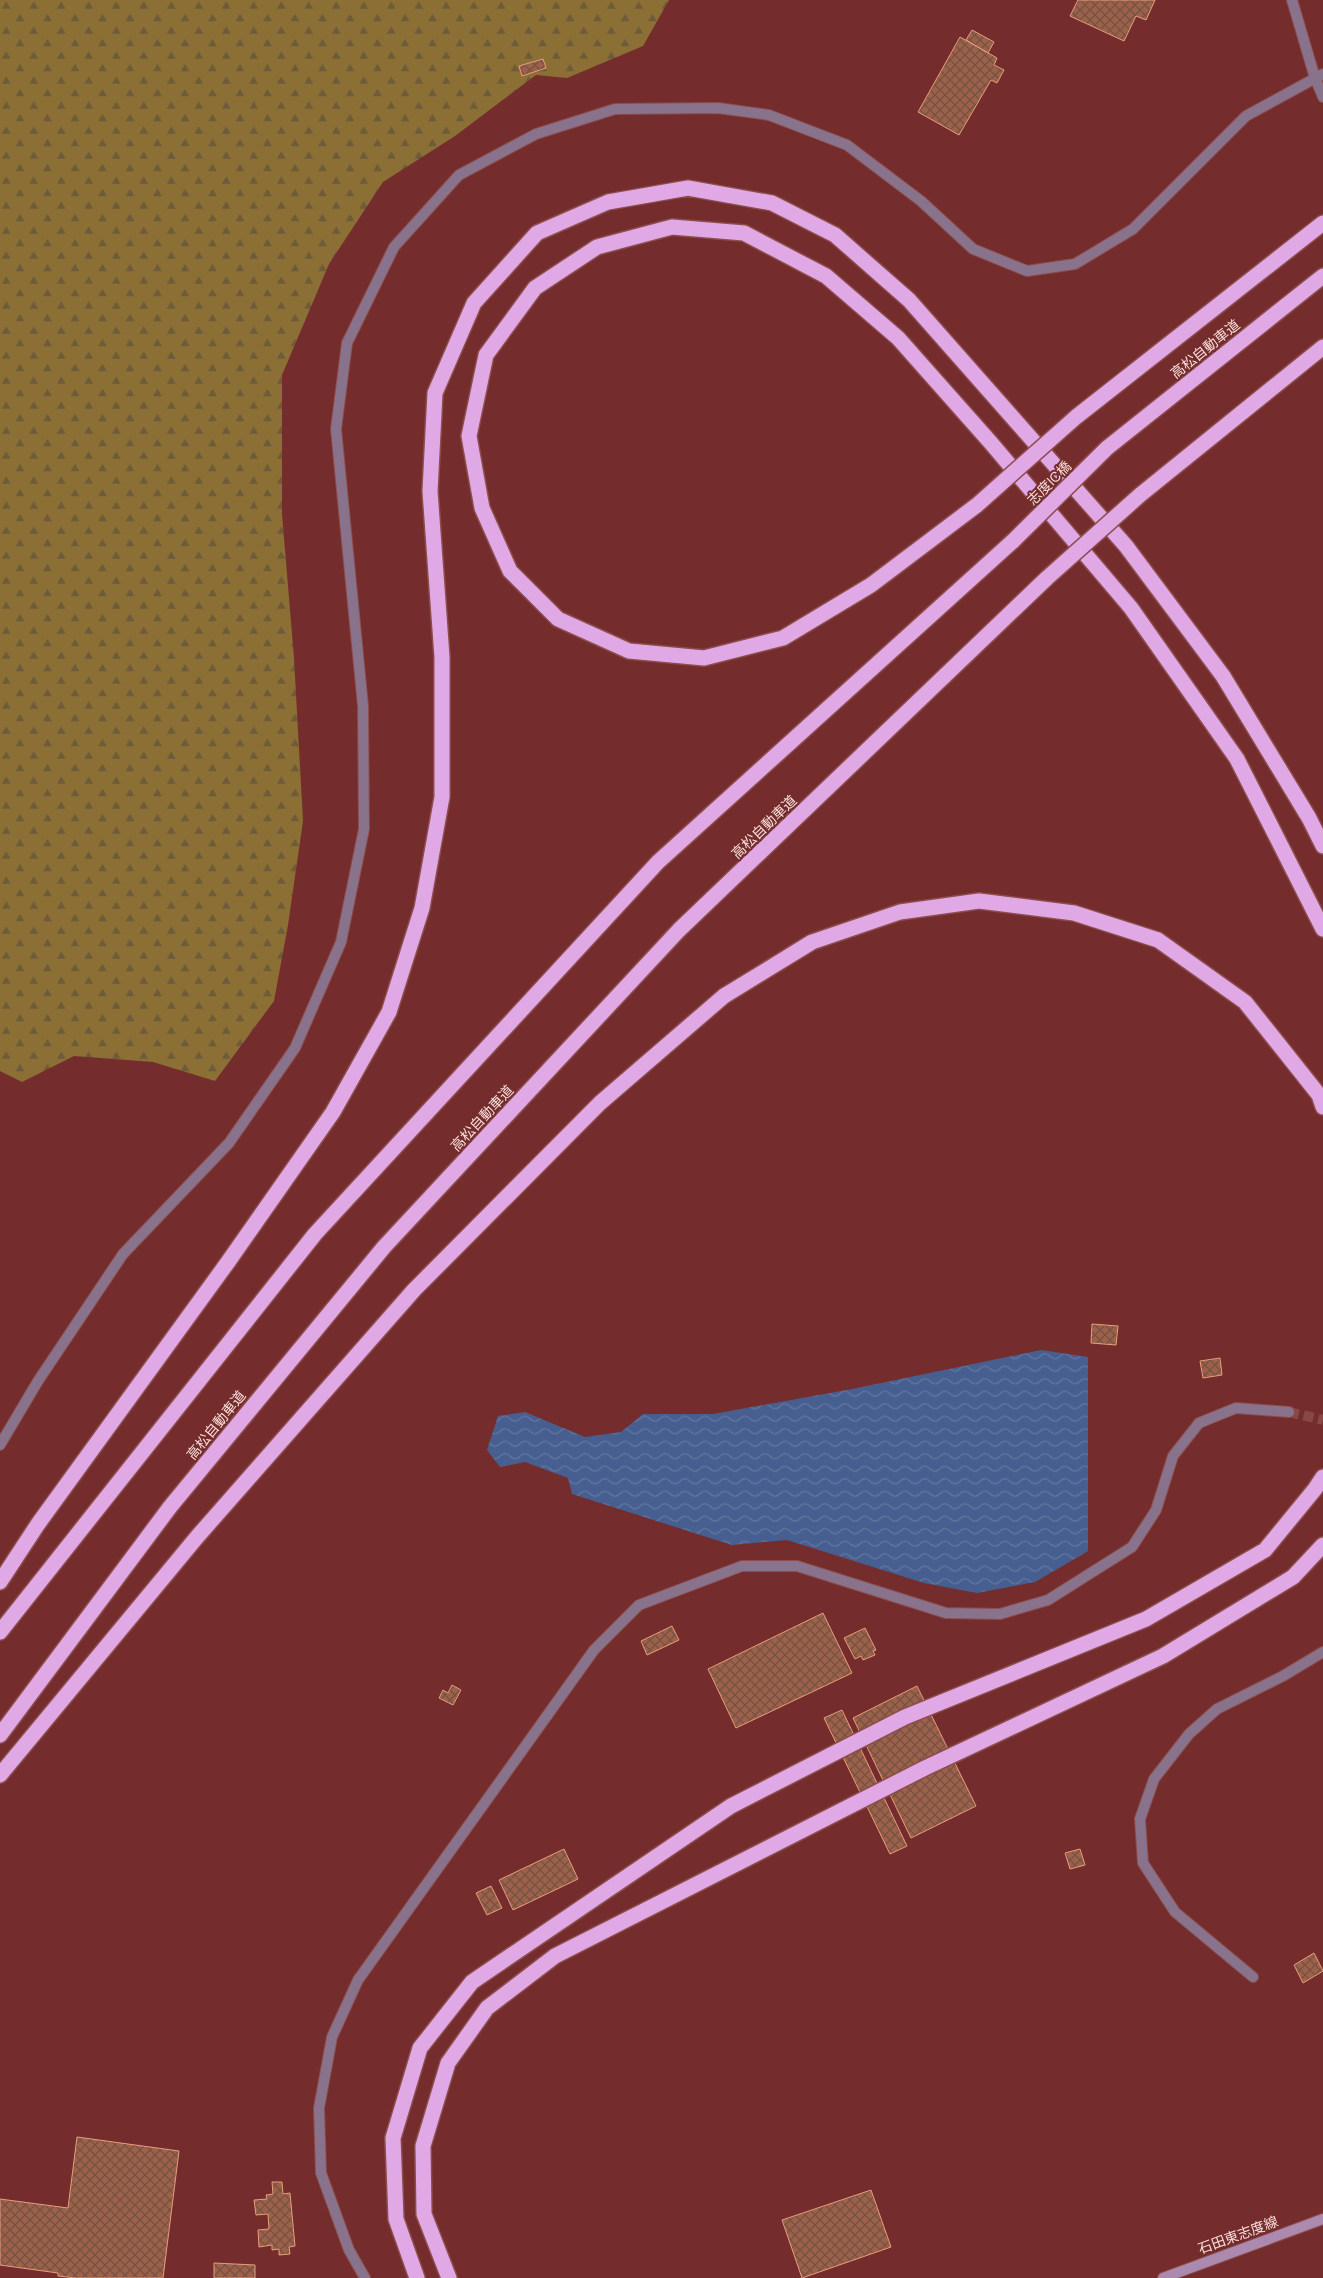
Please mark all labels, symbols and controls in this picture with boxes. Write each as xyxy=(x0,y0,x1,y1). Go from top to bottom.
street label: 高松自動車道 xyxy=(1167,316,1243,382)
street label: 志度IC橋 xyxy=(1023,457,1075,509)
street label: 高松自動車道 xyxy=(728,791,800,863)
street label: 高松自動車道 xyxy=(447,1081,517,1155)
street label: 高松自動車道 xyxy=(183,1387,249,1463)
street label: 石田東志度線 xyxy=(1195,2212,1281,2258)

